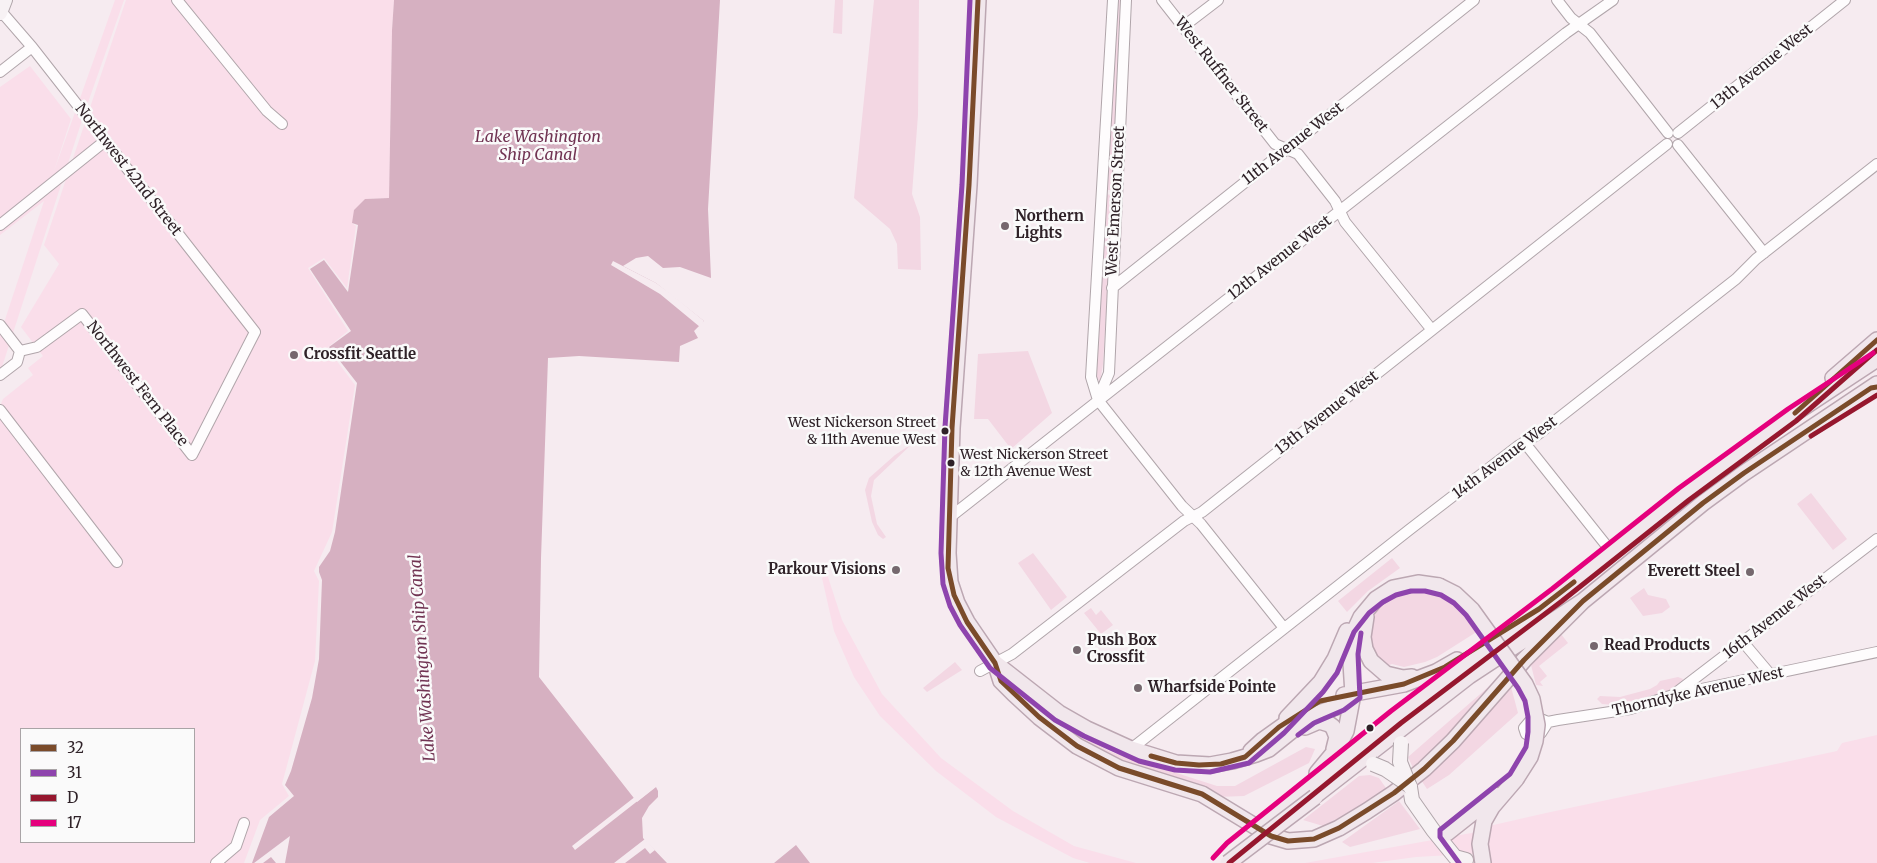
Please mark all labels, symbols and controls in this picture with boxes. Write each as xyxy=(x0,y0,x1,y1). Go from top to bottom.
street label: West Ruffner Street xyxy=(1170,14,1272,136)
street label: 13th Avenue West xyxy=(1708,20,1816,114)
street label: 11th Avenue West xyxy=(1239,99,1347,189)
street label: Northwest 42nd Street xyxy=(71,100,185,240)
street label: West Emerson Street xyxy=(1103,126,1129,276)
water label: Lake Washington Ship Canal xyxy=(475,127,601,165)
place label: Northern Lights xyxy=(1015,208,1084,243)
street label: 12th Avenue West xyxy=(1225,212,1335,304)
marker: Northern Lights xyxy=(999,220,1011,232)
street label: Northwest Fern Place xyxy=(83,318,191,450)
place label: Crossfit Seattle xyxy=(304,346,416,364)
marker: Crossfit Seattle xyxy=(288,349,300,361)
street label: 13th Avenue West xyxy=(1272,367,1382,459)
street label: 14th Avenue West xyxy=(1449,413,1561,503)
place label: West Nickerson Street & 11th Avenue West xyxy=(788,415,936,448)
marker: West Nickerson Street & 11th Avenue West xyxy=(940,426,950,436)
place label: West Nickerson Street & 12th Avenue West xyxy=(960,447,1108,480)
marker: West Nickerson Street & 12th Avenue West xyxy=(946,458,956,468)
water label: Lake Washington Ship Canal xyxy=(406,554,440,762)
place label: Parkour Visions xyxy=(768,561,886,579)
place label: Everett Steel xyxy=(1647,563,1740,581)
marker: Parkour Visions xyxy=(890,564,902,576)
marker: Everett Steel xyxy=(1744,566,1756,578)
street label: 16th Avenue West xyxy=(1720,571,1830,663)
place label: Push Box Crossfit xyxy=(1087,632,1156,667)
place label: Read Products xyxy=(1604,637,1710,655)
marker: Read Products xyxy=(1588,640,1600,652)
marker: Push Box Crossfit xyxy=(1071,644,1083,656)
street label: Thorndyke Avenue West xyxy=(1611,664,1785,720)
place label: Wharfside Pointe xyxy=(1148,679,1276,697)
marker: Wharfside Pointe xyxy=(1132,682,1144,694)
unlabelled marker xyxy=(1365,723,1375,733)
legend xyxy=(20,728,195,843)
text: 32 xyxy=(67,738,84,757)
text: 31 xyxy=(67,763,82,782)
text: D xyxy=(67,788,78,807)
text: 17 xyxy=(67,813,81,832)

